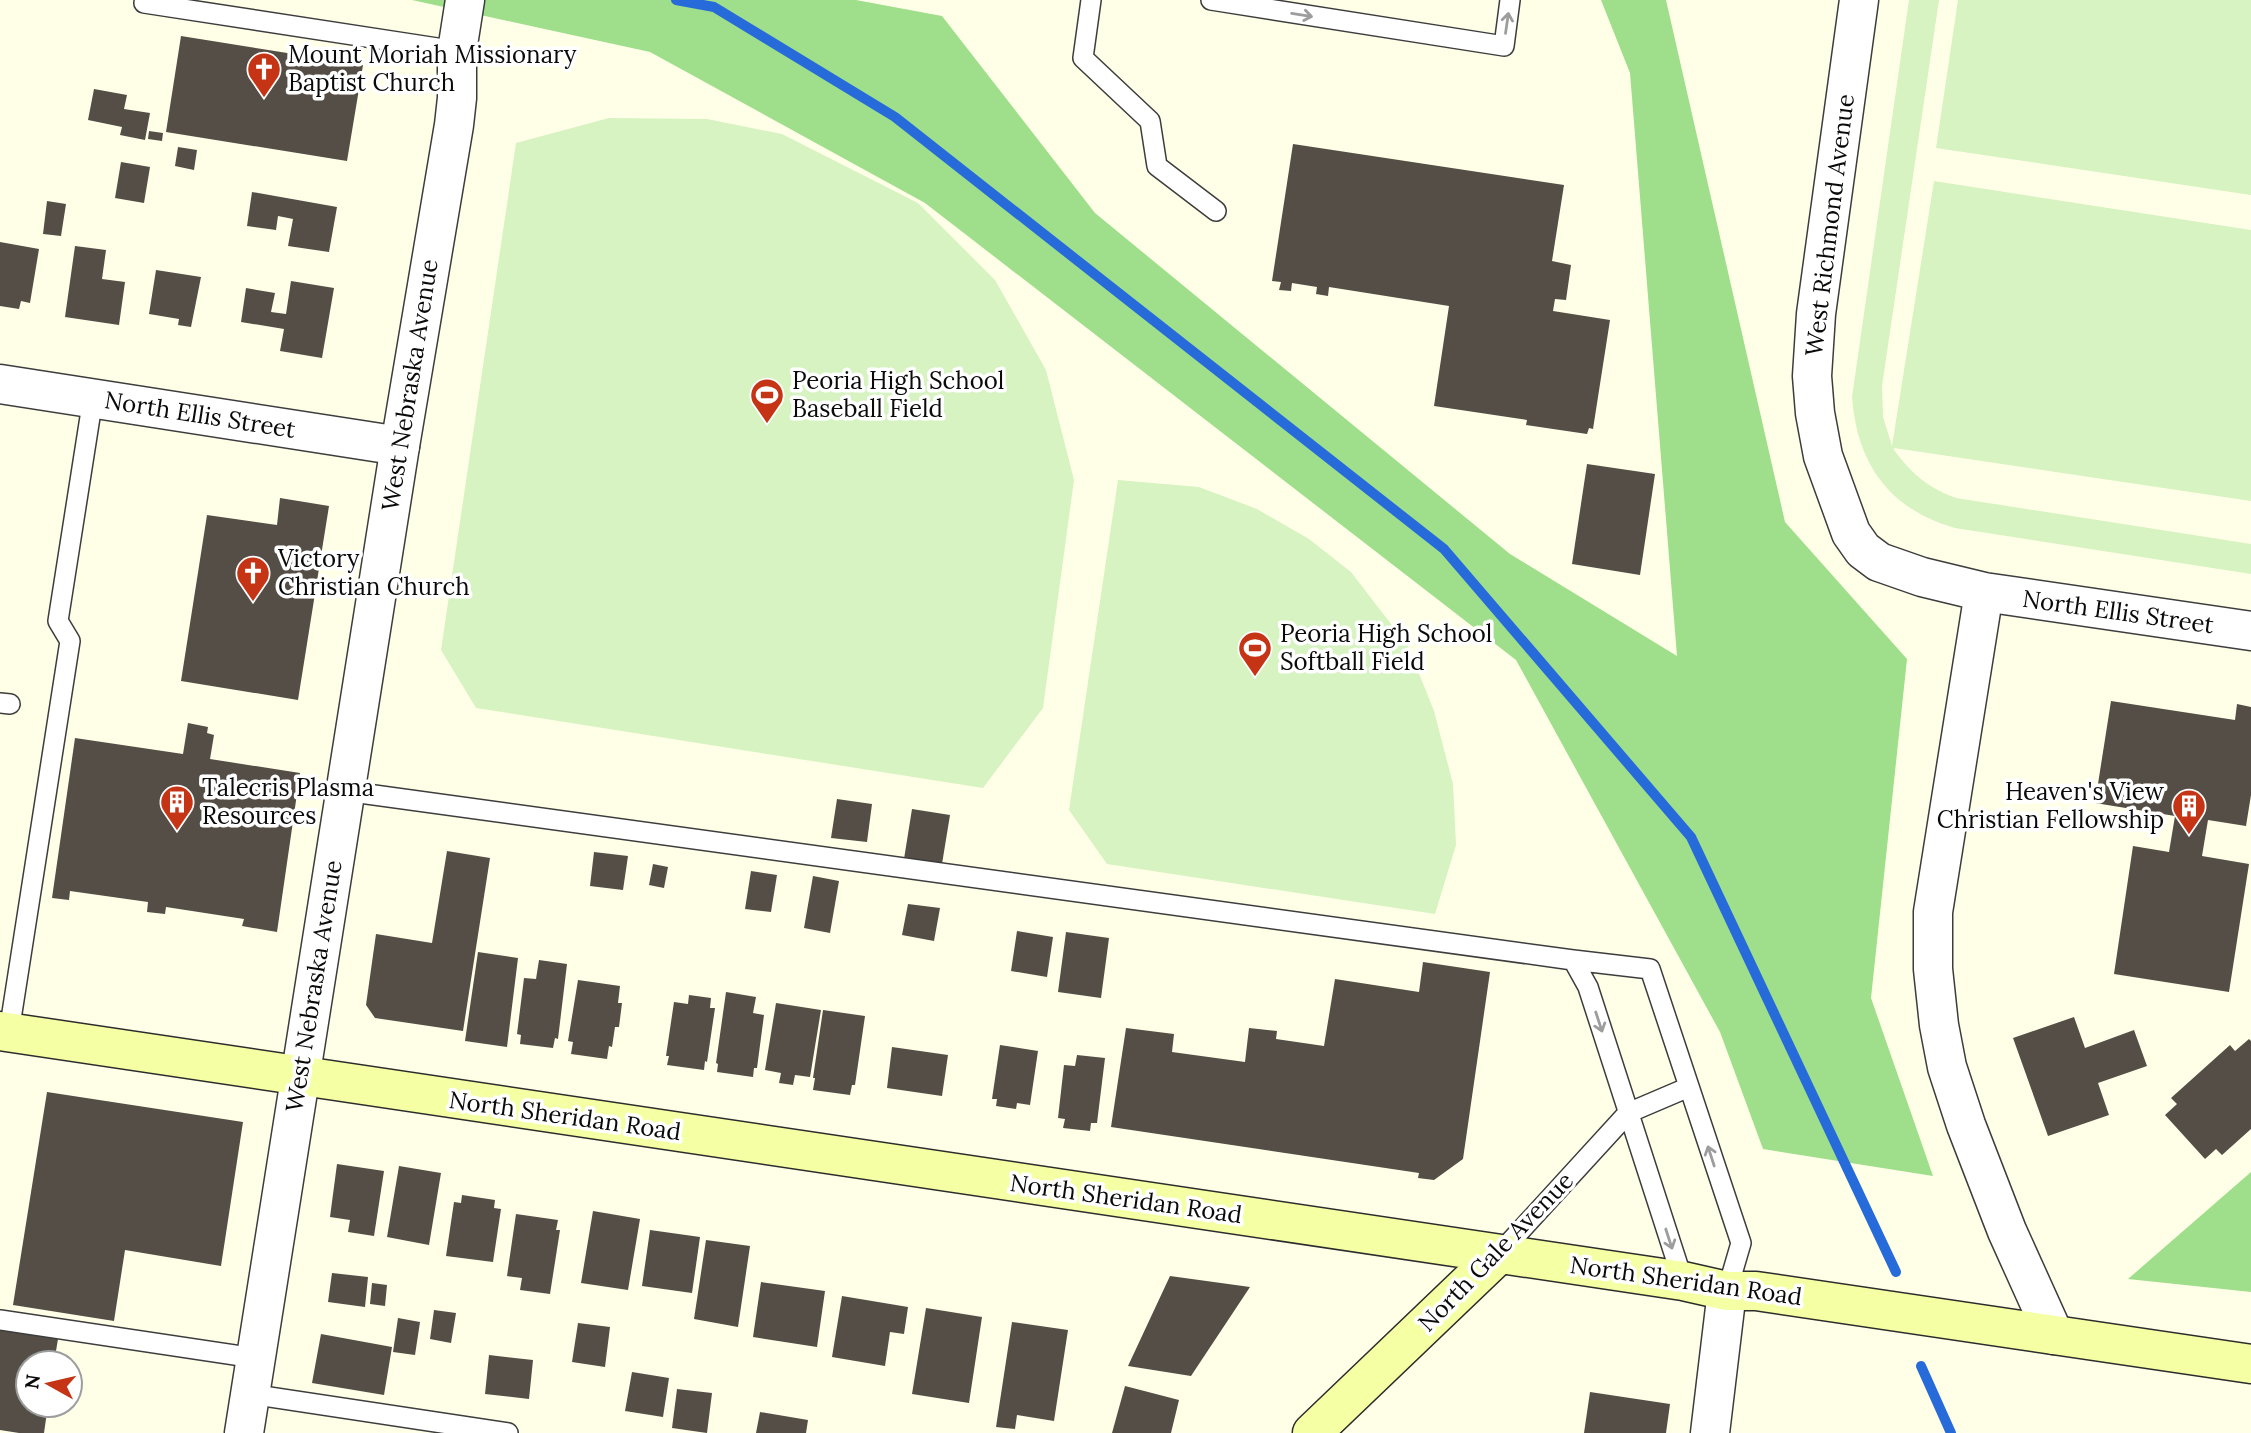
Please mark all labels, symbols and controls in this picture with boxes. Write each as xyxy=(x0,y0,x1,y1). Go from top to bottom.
one-way arrow xyxy=(1291,8,1313,21)
one-way arrow xyxy=(1501,12,1514,35)
place label: Mount Moriah Missionary Baptist Church xyxy=(288,39,577,98)
church icon: Mount Moriah Missionary Baptist Church xyxy=(245,50,283,99)
street label: West Richmond Avenue xyxy=(1798,92,1861,358)
street label: West Nebraska Avenue xyxy=(374,257,445,513)
place label: Peoria High School Baseball Field xyxy=(792,365,1004,424)
sports icon: Peoria High School Baseball Field xyxy=(748,376,786,425)
street label: North Ellis Street xyxy=(102,384,298,445)
place label: Victory Christian Church xyxy=(277,543,470,602)
church icon: Victory Christian Church xyxy=(234,554,272,603)
street label: North Ellis Street xyxy=(2020,583,2216,640)
place label: Peoria High School Softball Field xyxy=(1280,618,1492,677)
sports icon: Peoria High School Softball Field xyxy=(1236,629,1274,678)
place label: Talecris Plasma Resources xyxy=(202,772,374,831)
place label: Heaven's View Christian Fellowship xyxy=(1937,776,2165,835)
building icon: Talecris Plasma Resources xyxy=(158,783,196,832)
building icon: Heaven's View Christian Fellowship xyxy=(2170,787,2208,836)
street label: West Nebraska Avenue xyxy=(278,858,349,1114)
one-way arrow xyxy=(1594,1011,1607,1033)
street label: North Sheridan Road xyxy=(447,1084,683,1147)
one-way arrow xyxy=(1704,1145,1716,1167)
street label: North Gale Avenue xyxy=(1411,1165,1580,1338)
street label: North Sheridan Road xyxy=(1008,1167,1244,1230)
one-way arrow xyxy=(1664,1227,1676,1249)
street label: North Sheridan Road xyxy=(1568,1249,1804,1312)
north arrow xyxy=(14,1349,84,1419)
text: N xyxy=(19,1372,45,1391)

